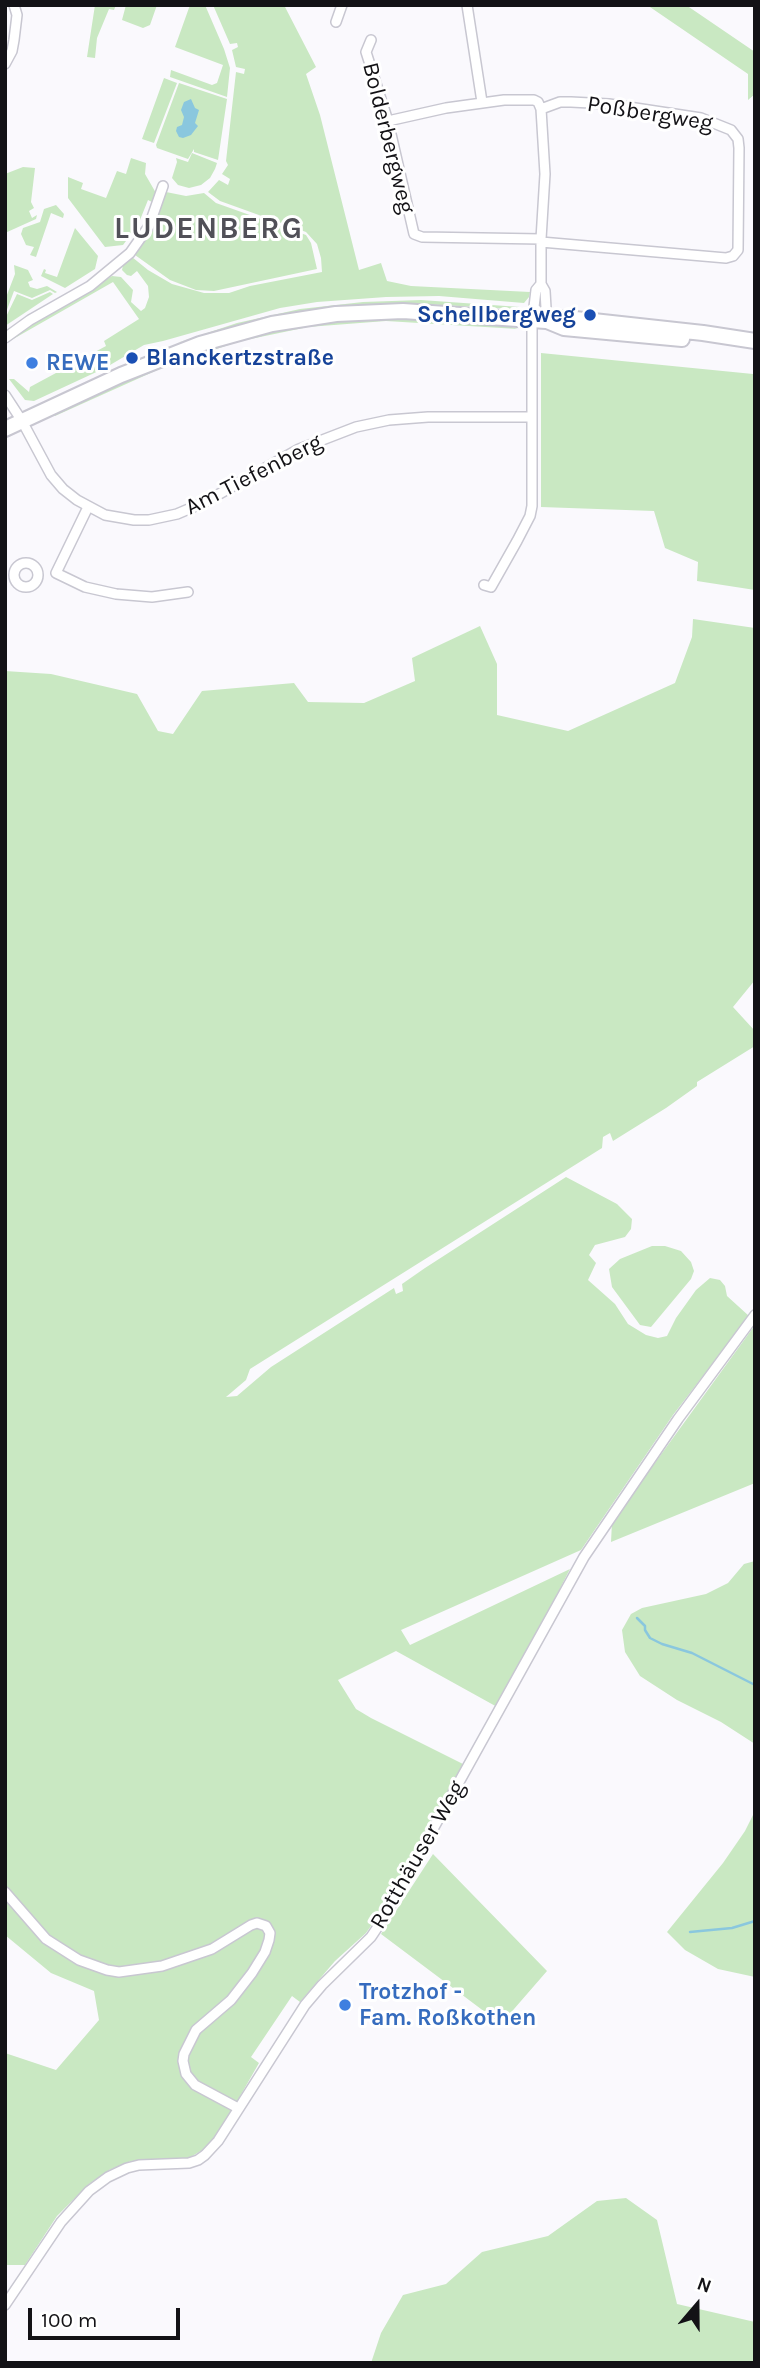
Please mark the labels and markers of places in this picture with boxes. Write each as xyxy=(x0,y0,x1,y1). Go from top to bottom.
place label: Schellbergweg xyxy=(417,301,576,329)
marker: Schellbergweg xyxy=(582,307,598,323)
place label: Blanckertzstraße xyxy=(146,344,334,372)
place label: REWE xyxy=(46,349,110,377)
marker: Blanckertzstraße xyxy=(124,350,140,366)
marker: REWE xyxy=(24,355,40,371)
place label: Trotzhof - Fam. Roßkothen xyxy=(359,1978,536,2032)
marker: Trotzhof - Fam. Roßkothen xyxy=(337,1997,353,2013)

